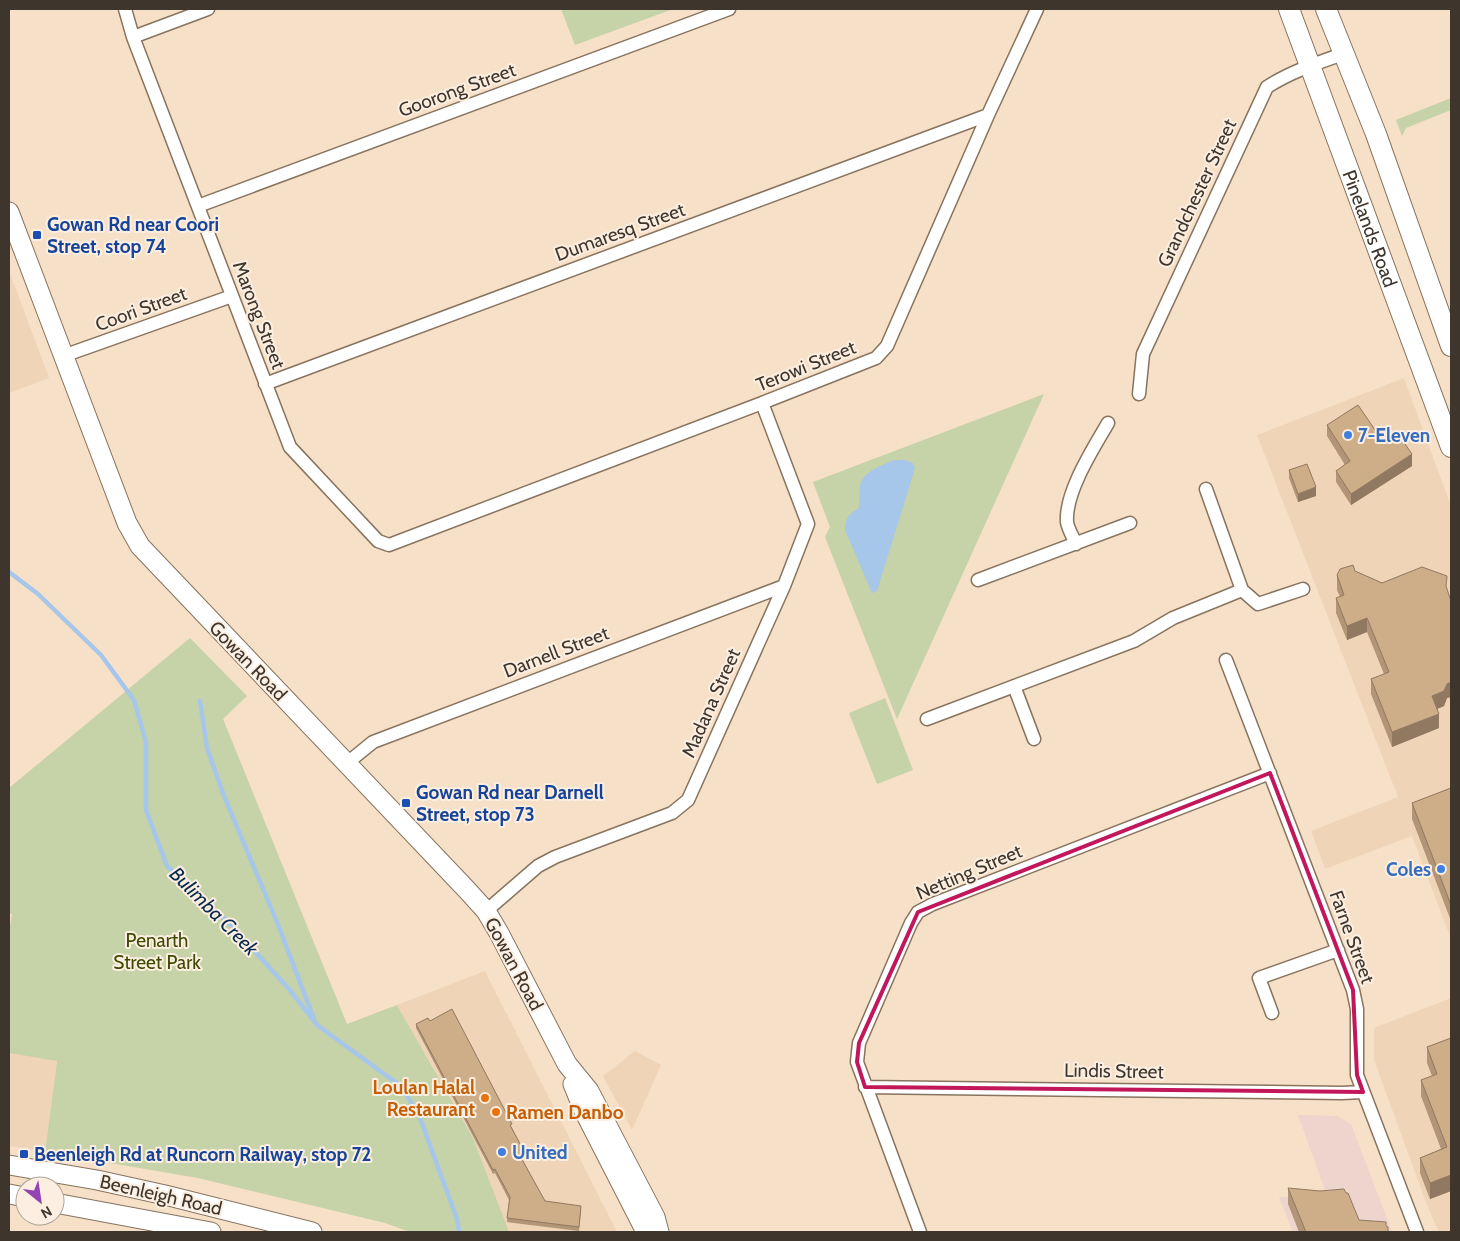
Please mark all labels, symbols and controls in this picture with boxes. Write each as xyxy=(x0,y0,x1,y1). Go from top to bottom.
street label: Goorong Street xyxy=(395,58,519,122)
street label: Grandchester Street xyxy=(1153,115,1242,271)
street label: Pinelands Road xyxy=(1338,167,1402,290)
street label: Dumaresq Street xyxy=(552,198,689,266)
place label: Gowan Rd near Coori Street, stop 74 xyxy=(47,213,219,258)
marker: Gowan Rd near Coori Street, stop 74 xyxy=(31,229,43,241)
street label: Marong Street xyxy=(228,258,290,373)
street label: Coori Street xyxy=(92,282,190,336)
street label: Terowi Street xyxy=(753,335,860,396)
place label: 7-Eleven xyxy=(1358,424,1430,447)
marker: 7-Eleven xyxy=(1342,429,1354,441)
street label: Gowan Road xyxy=(204,616,292,706)
street label: Darnell Street xyxy=(500,621,613,683)
street label: Madana Street xyxy=(677,644,746,761)
place label: Gowan Rd near Darnell Street, stop 73 xyxy=(416,781,604,826)
marker: Gowan Rd near Darnell Street, stop 73 xyxy=(400,797,412,809)
street label: Netting Street xyxy=(913,839,1026,905)
place label: Coles xyxy=(1386,858,1431,881)
water label: Bulimba Creek xyxy=(165,862,264,961)
marker: Coles xyxy=(1435,863,1447,875)
street label: Farne Street xyxy=(1325,887,1380,987)
street label: Gowan Road xyxy=(480,914,548,1014)
park label: Penarth Street Park xyxy=(113,929,201,974)
street label: Lindis Street xyxy=(1064,1059,1165,1083)
place label: Loulan Halal Restaurant xyxy=(372,1076,475,1121)
marker: Loulan Halal Restaurant xyxy=(479,1092,491,1104)
place label: Ramen Danbo xyxy=(506,1101,624,1124)
marker: Ramen Danbo xyxy=(490,1106,502,1118)
place label: United xyxy=(512,1141,568,1164)
place label: Beenleigh Rd at Runcorn Railway, stop 72 xyxy=(34,1143,371,1166)
marker: United xyxy=(496,1146,508,1158)
marker: Beenleigh Rd at Runcorn Railway, stop 72 xyxy=(18,1148,30,1160)
street label: Beenleigh Road xyxy=(98,1170,224,1220)
north arrow xyxy=(15,1176,65,1226)
text: N xyxy=(38,1202,55,1223)

